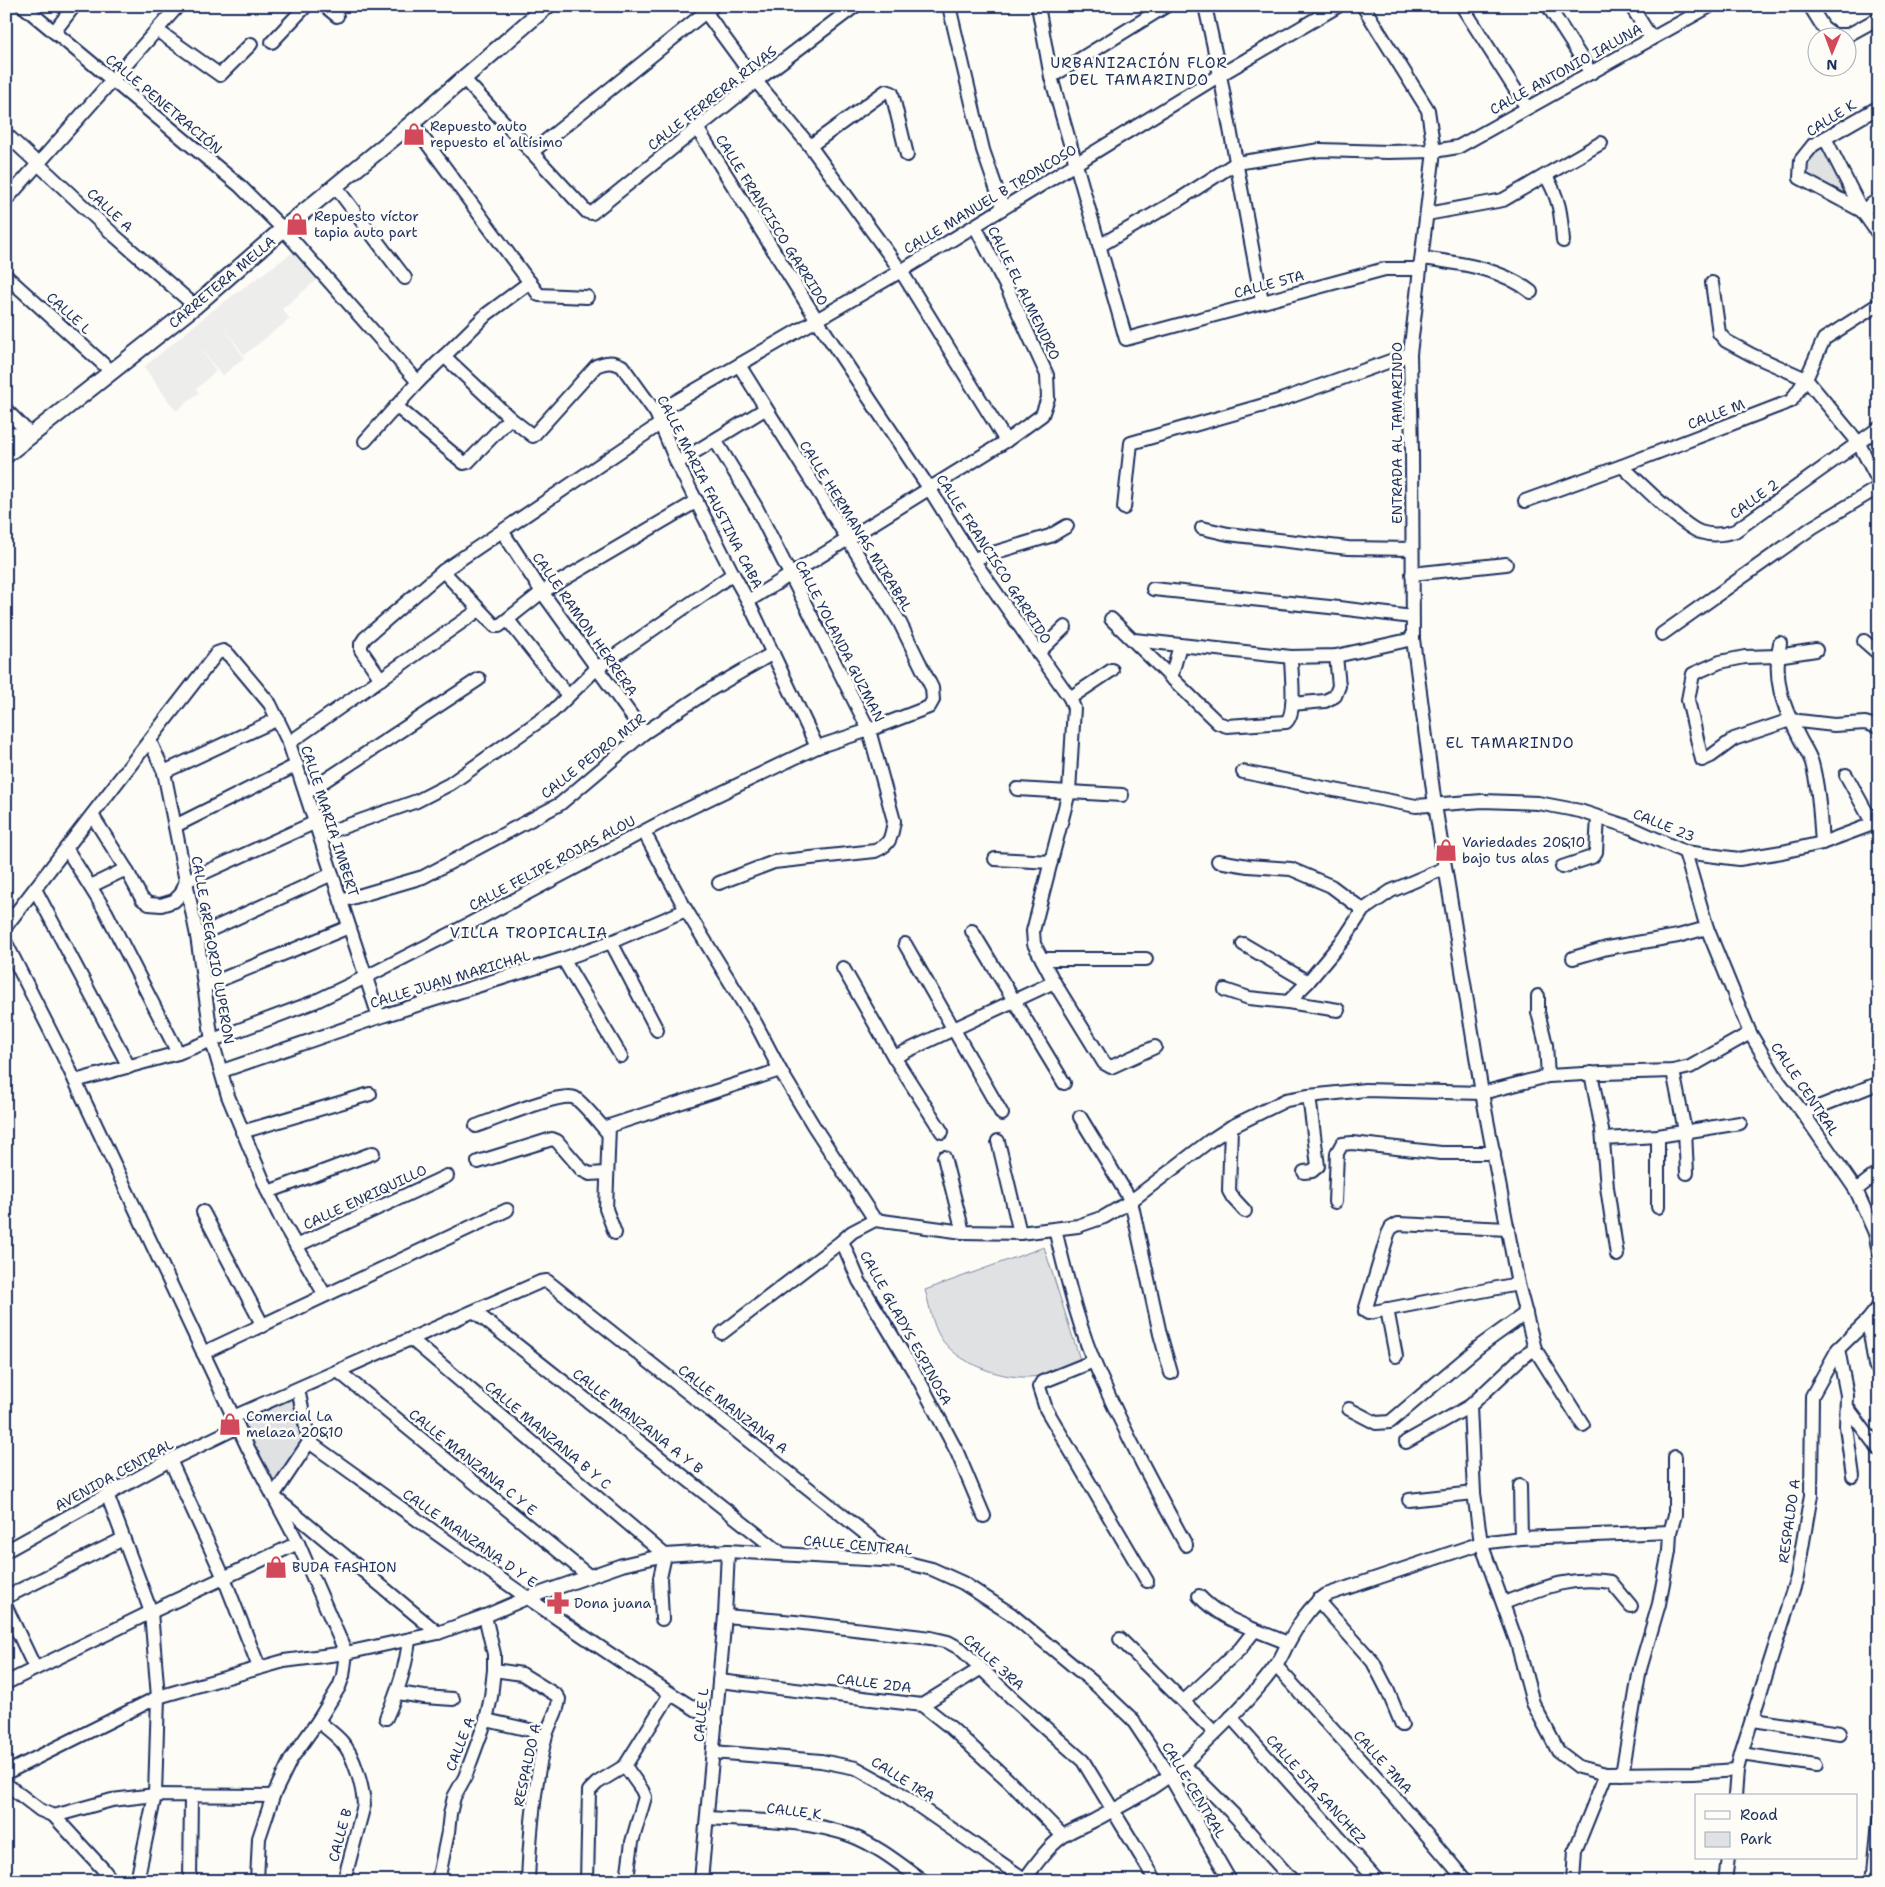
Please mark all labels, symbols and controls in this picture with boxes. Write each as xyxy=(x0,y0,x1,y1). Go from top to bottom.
street label: CALLE ANTONIO IALUNA xyxy=(1487,20,1645,118)
north arrow xyxy=(1808,28,1858,78)
street label: CALLE FERRERA RIVAS xyxy=(644,42,780,154)
street label: CALLE PENETRACIÓN xyxy=(102,50,226,158)
district label: URBANIZACIÓN FLOR DEL TAMARINDO xyxy=(1050,52,1228,90)
text: N xyxy=(1826,56,1837,74)
street label: CALLE K xyxy=(1803,96,1859,140)
place label: Repuesto auto repuesto el altísimo xyxy=(430,117,563,151)
shop icon: Repuesto auto repuesto el altísimo xyxy=(401,121,427,147)
street label: CALLE FRANCISCO GARRIDO xyxy=(712,131,832,309)
street label: CALLE MANUEL B TRONCOSO xyxy=(900,140,1080,258)
street label: CALLE A xyxy=(83,184,137,236)
place label: Repuesto víctor tapia auto part xyxy=(314,207,419,241)
shop icon: Repuesto víctor tapia auto part xyxy=(284,211,310,237)
street label: CALLE EL ALMENDRO xyxy=(984,223,1064,363)
street label: CARRETERA MELLA xyxy=(165,232,279,332)
street label: CALLE 5TA xyxy=(1232,266,1306,302)
street label: CALLE L xyxy=(43,288,95,338)
street label: ENTRADA AL TAMARINDO xyxy=(1388,342,1406,524)
street label: CALLE MARIA FAUSTINA CABA xyxy=(653,392,767,592)
street label: CALLE M xyxy=(1685,395,1747,433)
street label: CALLE HERMANAS MIRABAL xyxy=(796,437,916,615)
street label: CALLE FRANCISCO GARRIDO xyxy=(932,471,1056,647)
street label: CALLE 2 xyxy=(1726,475,1782,523)
street label: CALLE RAMON HERRERA xyxy=(529,549,641,699)
street label: CALLE YOLANDA GUZMAN xyxy=(791,557,889,725)
street label: CALLE PEDRO MIR xyxy=(537,709,649,802)
district label: EL TAMARINDO xyxy=(1445,733,1575,753)
street label: CALLE MARIA IMBERT xyxy=(297,743,363,899)
street label: CALLE 23 xyxy=(1630,804,1698,846)
street label: CALLE FELIPE ROJAS ALOU xyxy=(466,811,638,915)
place label: Variedades 20&10 bajo tus alas xyxy=(1462,833,1585,867)
shop icon: Variedades 20&10 bajo tus alas xyxy=(1433,837,1459,863)
street label: CALLE GREGORIO LUPERON xyxy=(188,854,238,1046)
district label: VILLA TROPICALIA xyxy=(450,923,608,943)
street label: CALLE JUAN MARICHAL xyxy=(368,946,533,1012)
street label: CALLE CENTRAL xyxy=(1767,1039,1843,1140)
street label: CALLE ENRIQUILLO xyxy=(300,1160,430,1234)
street label: CALLE GLADYS ESPINOSA xyxy=(856,1248,956,1408)
street label: CALLE MANZANA A xyxy=(674,1361,792,1457)
street label: CALLE MANZANA A Y B xyxy=(569,1364,707,1478)
street label: CALLE MANZANA B Y C xyxy=(481,1377,615,1493)
street label: CALLE MANZANA C Y E xyxy=(405,1405,541,1519)
place label: Comercial La melaza 20&10 xyxy=(246,1407,343,1441)
shop icon: Comercial La melaza 20&10 xyxy=(217,1411,243,1437)
street label: AVENIDA CENTRAL xyxy=(52,1435,177,1515)
street label: RESPALDO A xyxy=(1774,1478,1804,1564)
street label: CALLE MANZANA D Y E xyxy=(399,1485,541,1591)
street label: CALLE CENTRAL xyxy=(803,1531,914,1559)
shop icon: BUDA FASHION xyxy=(263,1554,289,1580)
place label: BUDA FASHION xyxy=(292,1558,397,1576)
pharmacy icon: Dona juana xyxy=(545,1590,571,1616)
place label: Dona juana xyxy=(574,1594,651,1612)
street label: CALLE 3RA xyxy=(960,1630,1028,1694)
street label: CALLE 2DA xyxy=(836,1669,912,1697)
street label: CALLE L xyxy=(690,1687,712,1743)
street label: CALLE A xyxy=(441,1714,479,1774)
street label: RESPALDO A xyxy=(509,1722,545,1808)
street label: CALLE 7MA xyxy=(1350,1726,1416,1798)
street label: CALLE 5TA SANCHEZ xyxy=(1262,1731,1370,1848)
street label: CALLE CENTRAL xyxy=(1158,1739,1230,1842)
street label: CALLE 1RA xyxy=(868,1752,938,1806)
legend xyxy=(1695,1794,1858,1860)
street label: CALLE K xyxy=(765,1799,823,1823)
text: Road xyxy=(1740,1805,1778,1825)
street label: CALLE B xyxy=(324,1806,356,1864)
text: Park xyxy=(1740,1829,1772,1849)

